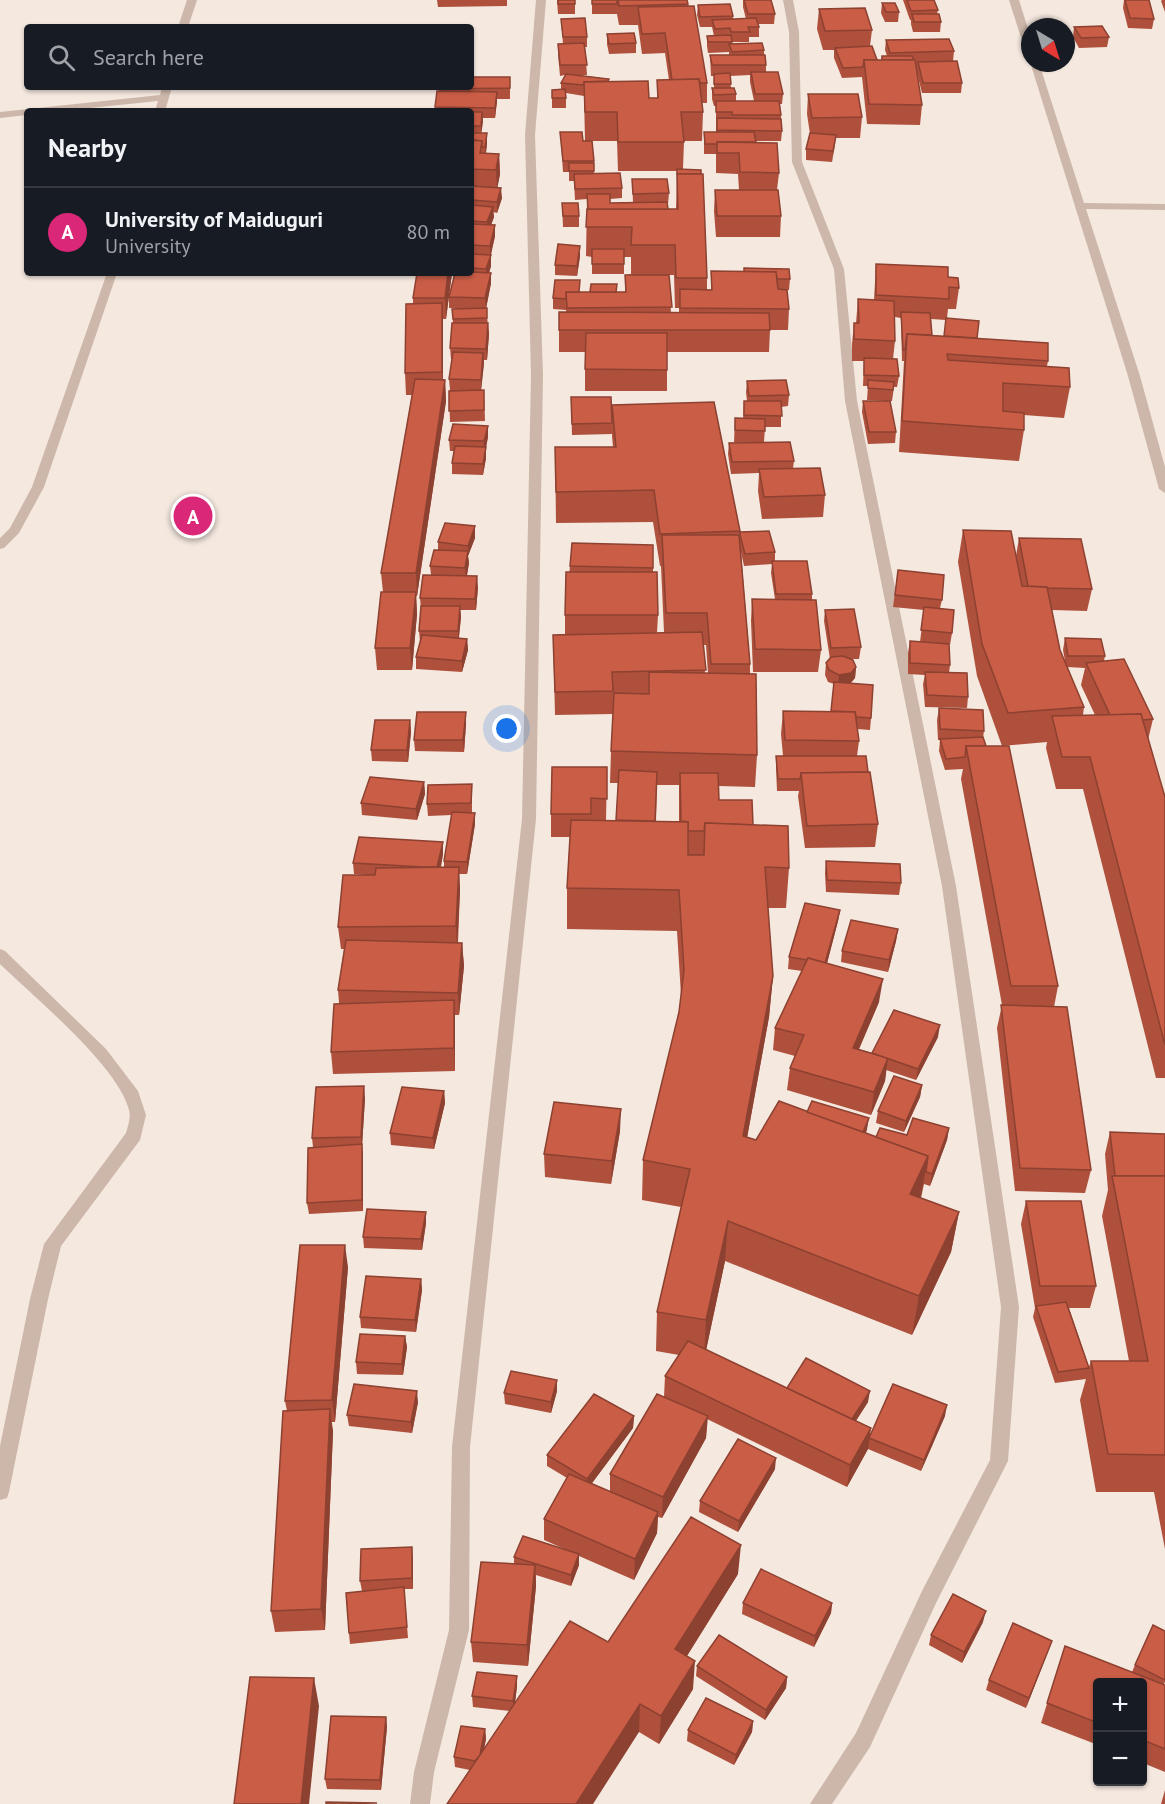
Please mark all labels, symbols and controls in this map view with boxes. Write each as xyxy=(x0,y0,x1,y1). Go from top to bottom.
north arrow xyxy=(1021,18,1075,72)
search box xyxy=(24,24,474,90)
icon: search xyxy=(45,41,78,74)
text: Search here xyxy=(93,43,204,71)
text: Nearby xyxy=(48,131,126,164)
text: University of Maiduguri xyxy=(105,205,323,233)
text: A xyxy=(61,219,74,245)
text: 80 m xyxy=(407,219,450,245)
text: University xyxy=(105,233,191,259)
pin: A xyxy=(174,494,212,538)
your location xyxy=(492,714,521,743)
map controls xyxy=(1093,1678,1147,1786)
button: + xyxy=(1093,1678,1147,1732)
button: − xyxy=(1093,1732,1147,1786)

